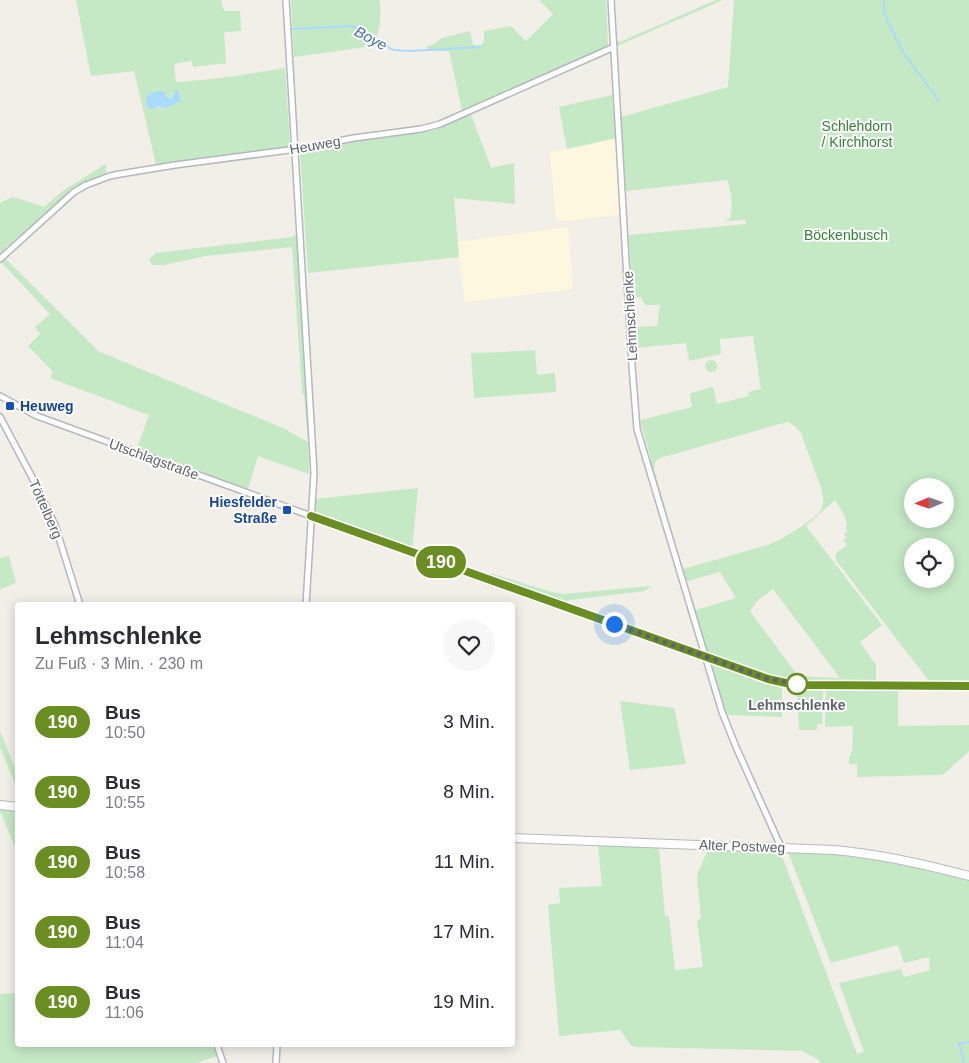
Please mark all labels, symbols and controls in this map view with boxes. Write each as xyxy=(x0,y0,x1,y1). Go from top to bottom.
water label: Boye xyxy=(352,22,390,54)
park label: Schlehdorn / Kirchhorst xyxy=(822,118,893,150)
street label: Heuweg xyxy=(288,133,342,157)
park label: Böckenbusch xyxy=(804,227,888,243)
street label: Lehmschlenke xyxy=(620,270,640,361)
place label: Heuweg xyxy=(20,398,74,414)
marker: Heuweg xyxy=(4,400,16,412)
street label: Utschlagstraße xyxy=(107,435,201,483)
street label: Töttelberg xyxy=(26,477,66,541)
north arrow xyxy=(904,478,954,528)
map controls xyxy=(904,478,954,588)
place label: Hiesfelder Straße xyxy=(209,494,278,526)
marker: Hiesfelder Straße xyxy=(281,504,293,516)
button: locate xyxy=(904,538,954,588)
line badge: 190 xyxy=(412,546,470,578)
text: 190 xyxy=(426,552,456,572)
your location xyxy=(602,612,627,637)
button: heart xyxy=(443,619,495,671)
text: Lehmschlenke xyxy=(35,622,202,649)
text: Zu Fuß · 3 Min. · 230 m xyxy=(35,655,203,672)
marker: Lehmschlenke xyxy=(786,673,808,695)
place label: Lehmschlenke xyxy=(748,697,846,713)
text: Bus xyxy=(105,702,141,723)
text: 3 Min. xyxy=(443,711,495,732)
text: 190 xyxy=(47,712,78,732)
text: 10:50 xyxy=(105,724,145,741)
text: Bus xyxy=(105,772,141,793)
text: 8 Min. xyxy=(443,781,495,802)
text: 190 xyxy=(47,782,78,802)
text: 10:55 xyxy=(105,794,145,811)
street label: Alter Postweg xyxy=(699,836,785,856)
text: Bus xyxy=(105,842,141,863)
text: 11 Min. xyxy=(434,851,495,872)
text: 190 xyxy=(47,852,78,872)
text: 10:58 xyxy=(105,864,145,881)
text: Bus xyxy=(105,912,141,933)
text: 17 Min. xyxy=(433,921,495,942)
text: 190 xyxy=(47,922,78,942)
text: 11:04 xyxy=(105,934,144,951)
text: Bus xyxy=(105,982,141,1003)
text: 19 Min. xyxy=(433,991,495,1012)
text: 190 xyxy=(47,992,78,1012)
text: 11:06 xyxy=(105,1004,144,1021)

